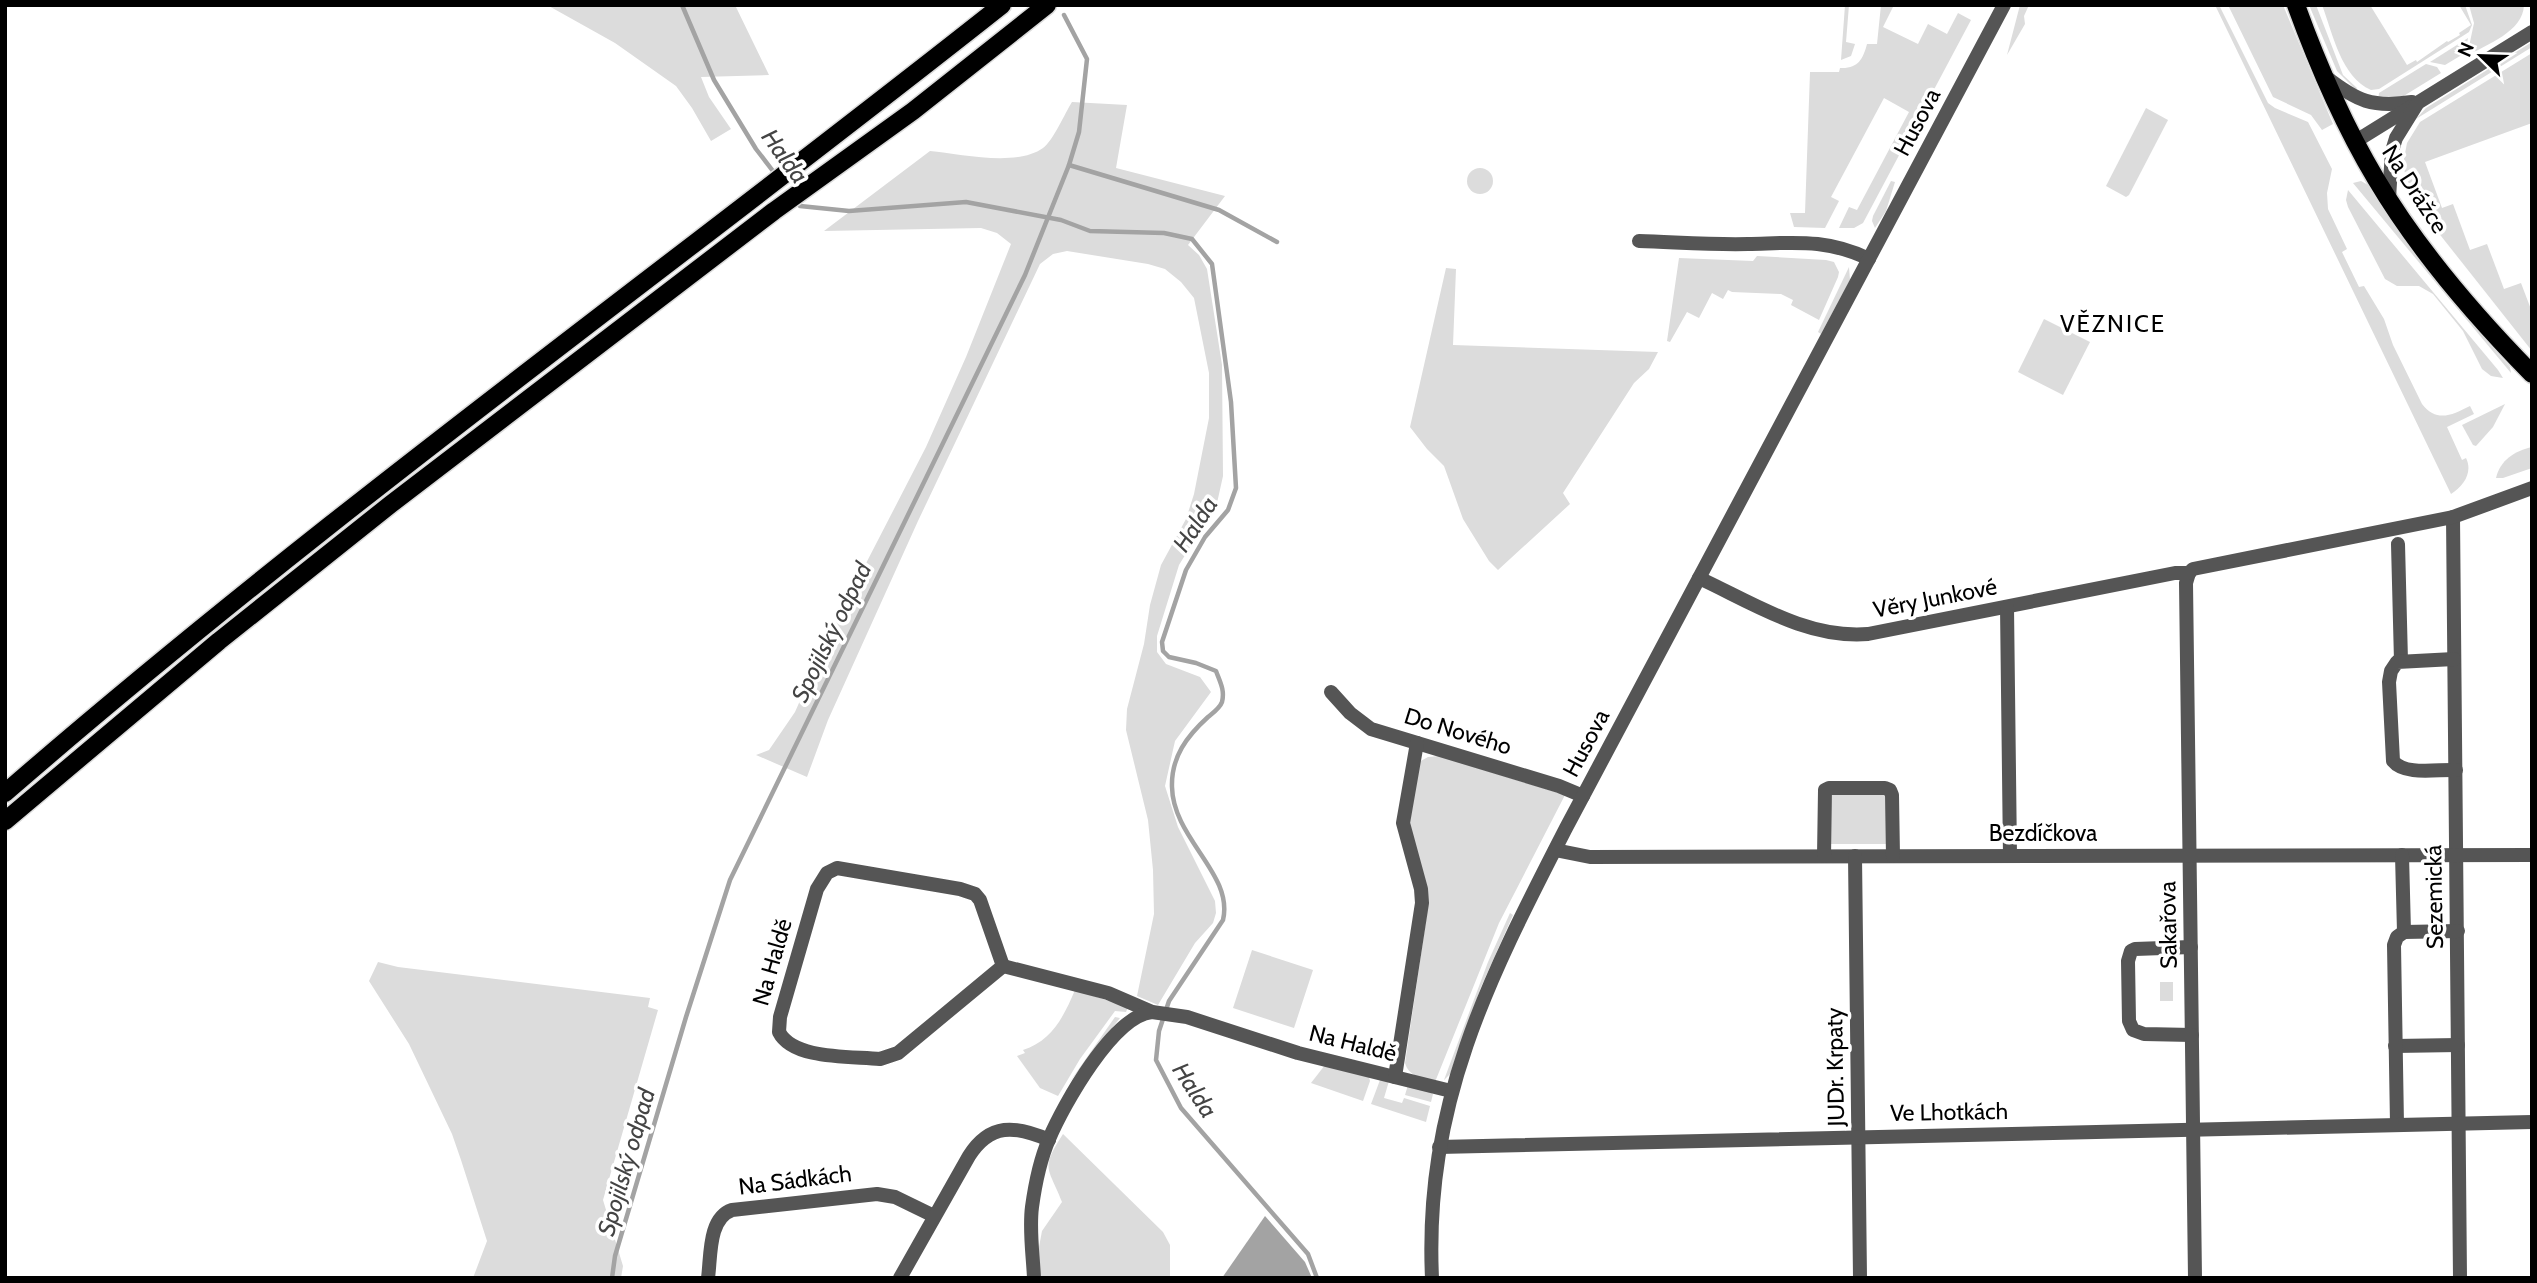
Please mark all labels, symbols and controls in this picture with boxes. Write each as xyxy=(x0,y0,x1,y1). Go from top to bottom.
north arrow xyxy=(2446,21,2516,91)
text: N xyxy=(2453,39,2479,60)
street label: Husova xyxy=(1888,84,1946,160)
water label: Halda xyxy=(756,123,814,189)
street label: Na Drážce xyxy=(2376,140,2454,239)
district label: VĚZNICE xyxy=(2060,309,2166,338)
water label: Halda xyxy=(1166,491,1224,557)
water label: Spojilský odpad xyxy=(785,557,878,707)
street label: Věry Junkové xyxy=(1871,572,1999,624)
street label: Do Nového xyxy=(1401,701,1515,761)
street label: Husova xyxy=(1557,705,1615,781)
street label: Bezdíčkova xyxy=(1989,819,2097,847)
street label: Sezemická xyxy=(2419,845,2449,949)
street label: Sakařova xyxy=(2153,881,2183,969)
street label: Na Haldě xyxy=(746,915,798,1009)
street label: JUDr. Krpaty xyxy=(1820,1007,1850,1128)
street label: Na Haldě xyxy=(1306,1019,1400,1067)
water label: Halda xyxy=(1166,1057,1224,1123)
water label: Spojilský odpad xyxy=(591,1085,661,1239)
street label: Ve Lhotkách xyxy=(1890,1097,2008,1127)
street label: Na Sádkách xyxy=(737,1159,853,1201)

